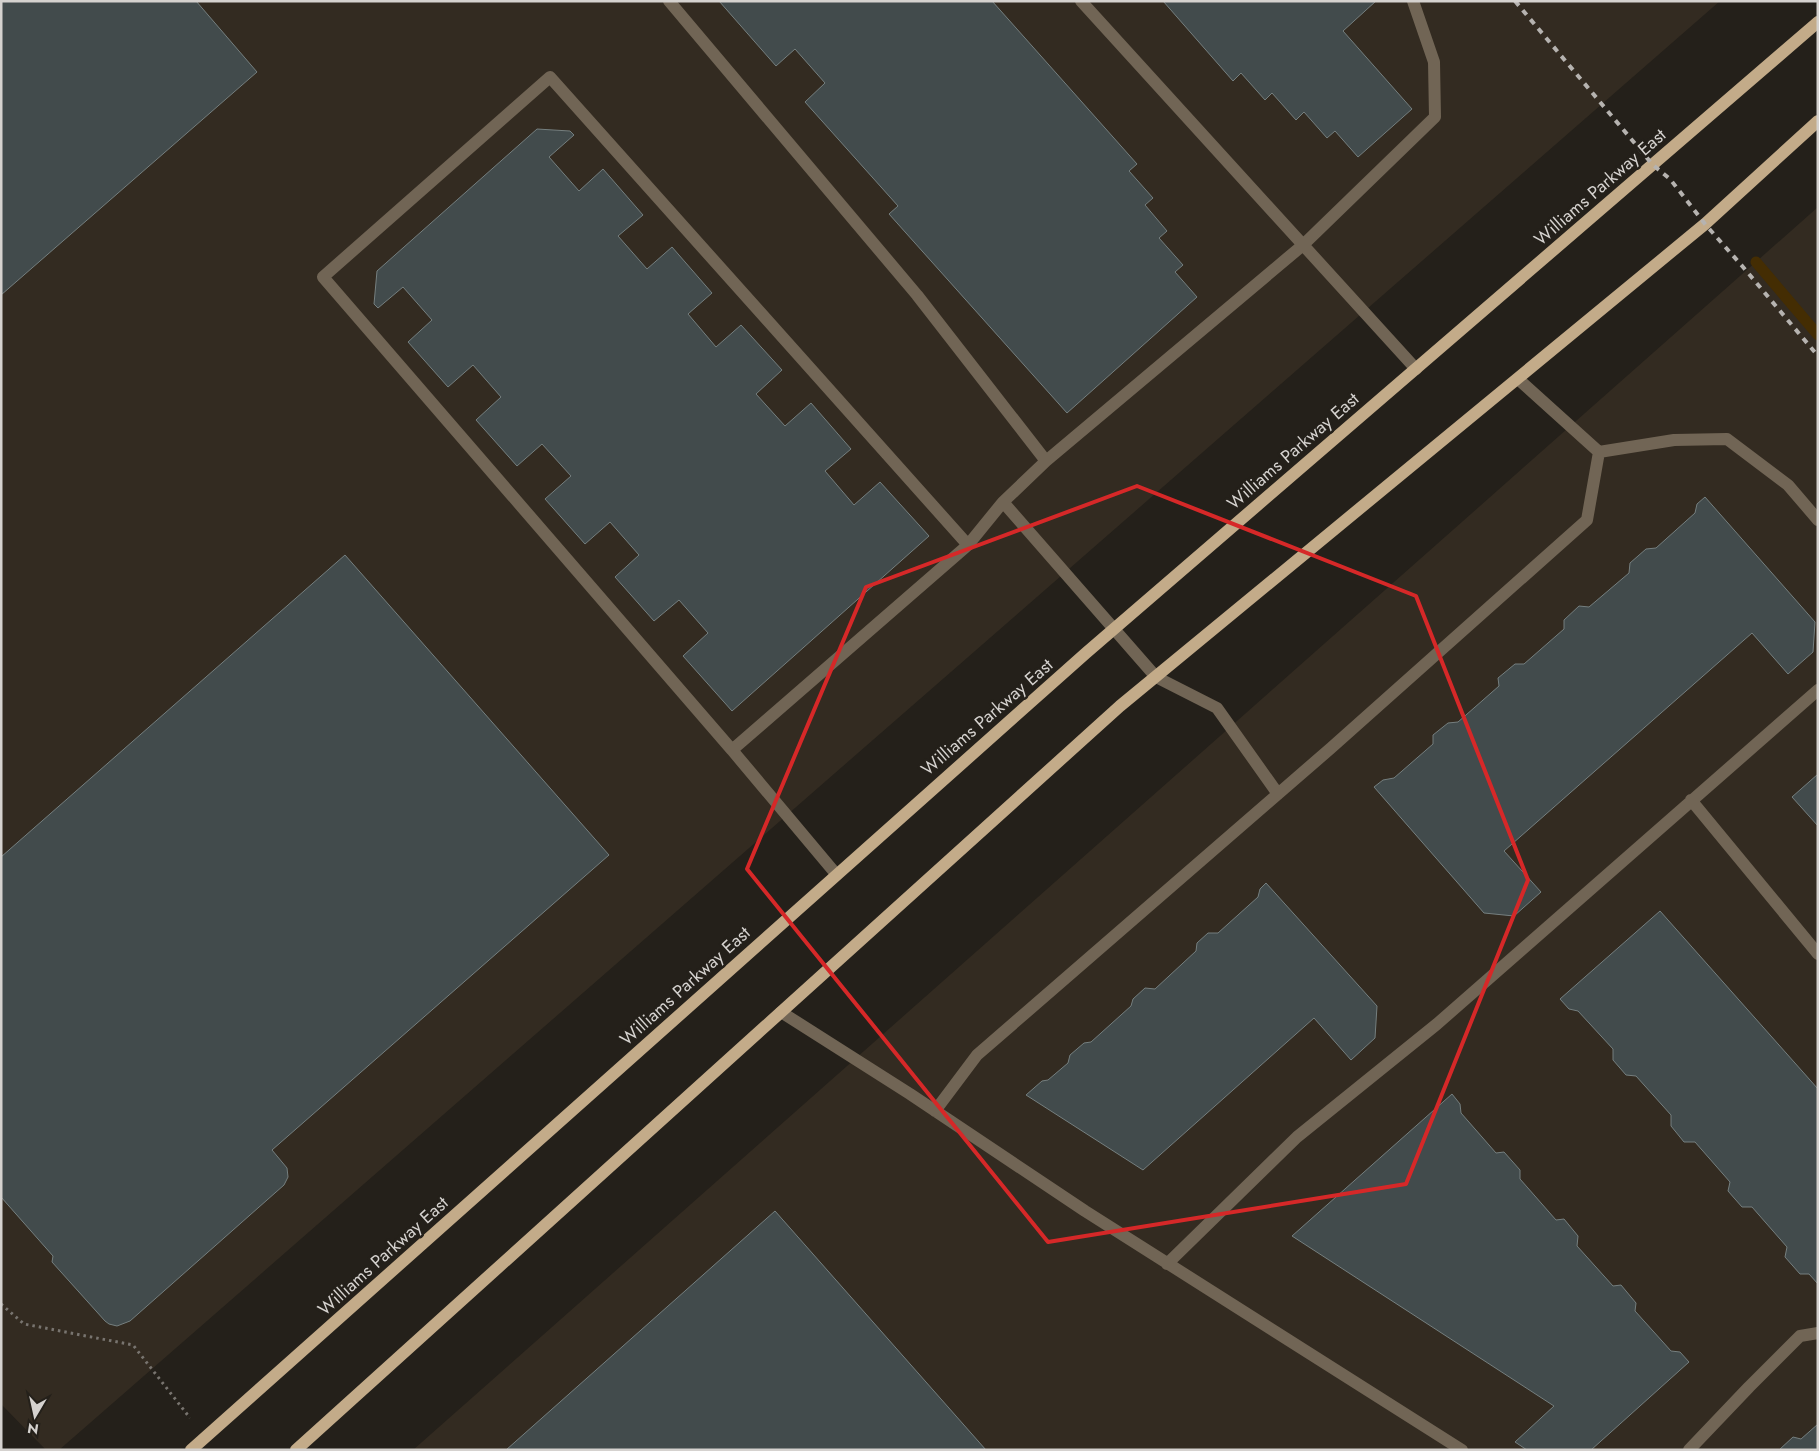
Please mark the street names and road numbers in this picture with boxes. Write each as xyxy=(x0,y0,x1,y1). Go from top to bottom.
street label: Williams Parkway East xyxy=(1528,122,1672,252)
street label: Williams Parkway East xyxy=(1221,386,1365,516)
street label: Williams Parkway East xyxy=(915,652,1059,782)
street label: Williams Parkway East xyxy=(614,920,756,1052)
street label: Williams Parkway East xyxy=(312,1190,454,1322)

